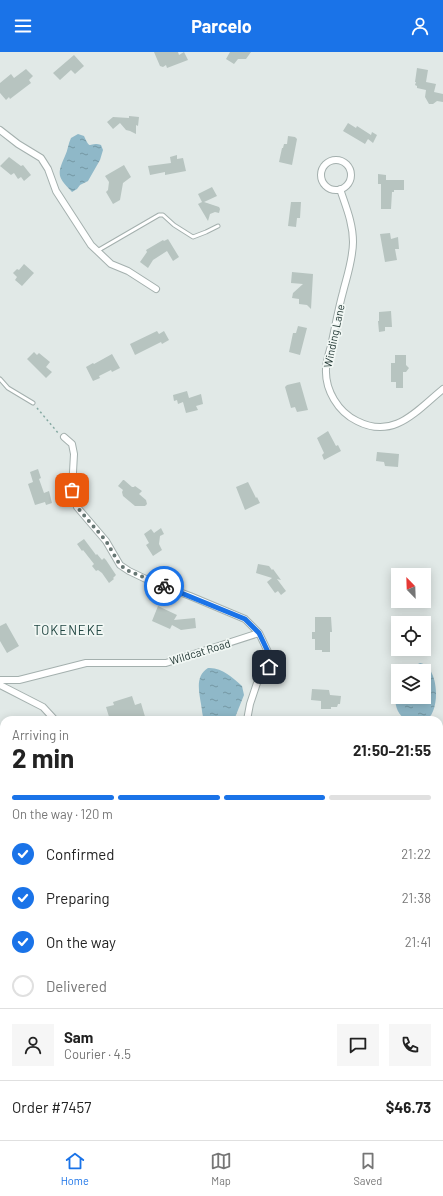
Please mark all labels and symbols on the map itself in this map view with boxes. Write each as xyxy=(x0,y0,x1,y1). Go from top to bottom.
street label: Winding Lane xyxy=(320,303,347,369)
pin xyxy=(55,473,89,507)
courier xyxy=(144,566,184,606)
north arrow xyxy=(391,568,431,608)
district label: TOKENEKE xyxy=(34,622,104,638)
street label: Wildcat Road xyxy=(168,636,232,667)
pin xyxy=(252,650,286,684)

